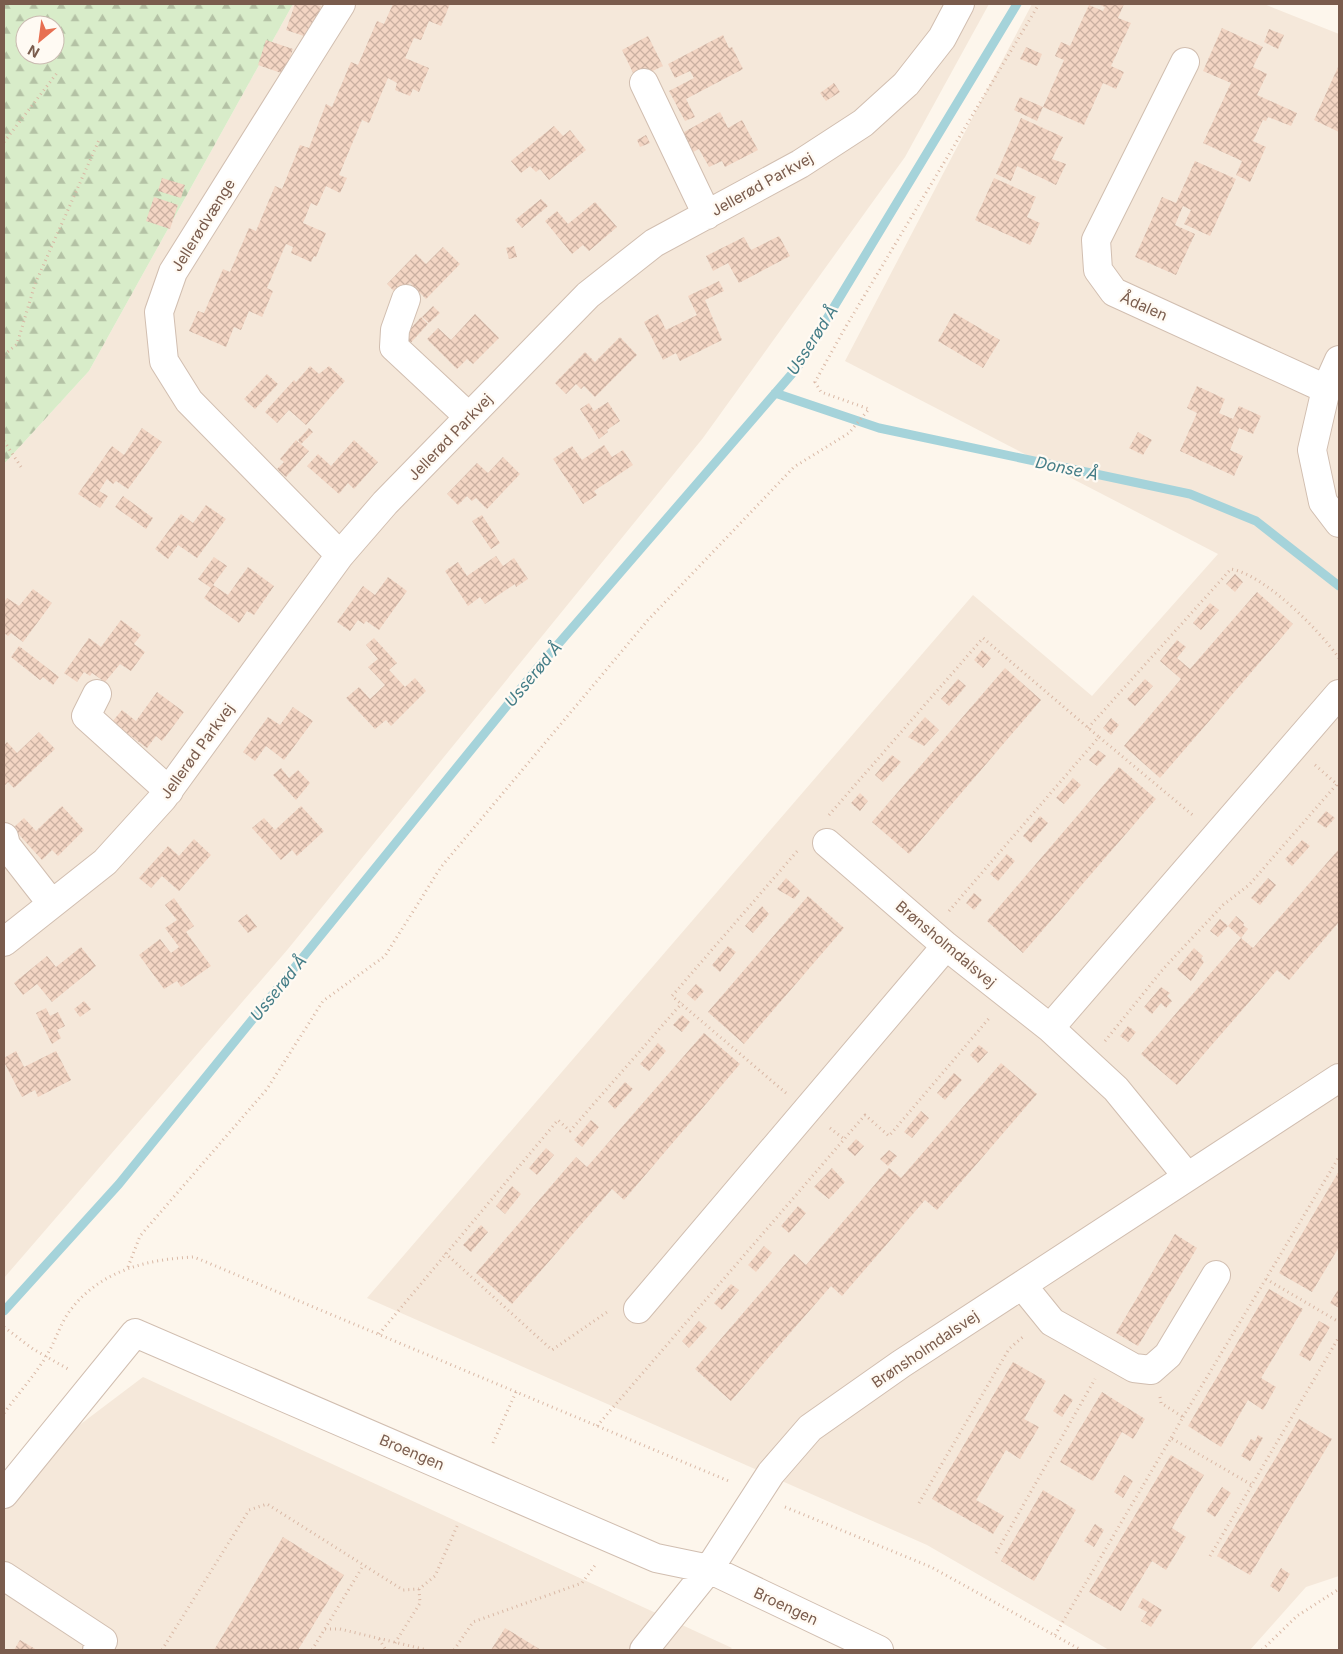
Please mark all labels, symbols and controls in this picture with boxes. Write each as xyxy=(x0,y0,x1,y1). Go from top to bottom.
north arrow xyxy=(15,15,65,65)
text: N xyxy=(25,42,42,62)
street label: Jellerød Parkvej xyxy=(708,148,816,220)
street label: Jellerødvænge xyxy=(167,175,239,275)
street label: Ådalen xyxy=(1118,287,1170,325)
water label: Usserød Å xyxy=(782,302,842,378)
street label: Jellerød Parkvej xyxy=(404,389,496,485)
water label: Donse Å xyxy=(1034,452,1100,484)
water label: Usserød Å xyxy=(500,637,566,711)
street label: Jellerød Parkvej xyxy=(156,699,238,803)
street label: Brønsholmdalsvej xyxy=(892,896,1000,992)
water label: Usserød Å xyxy=(245,951,311,1025)
street label: Brønsholmdalsvej xyxy=(868,1306,982,1392)
street label: Broengen xyxy=(377,1430,447,1474)
street label: Broengen xyxy=(751,1583,821,1629)

